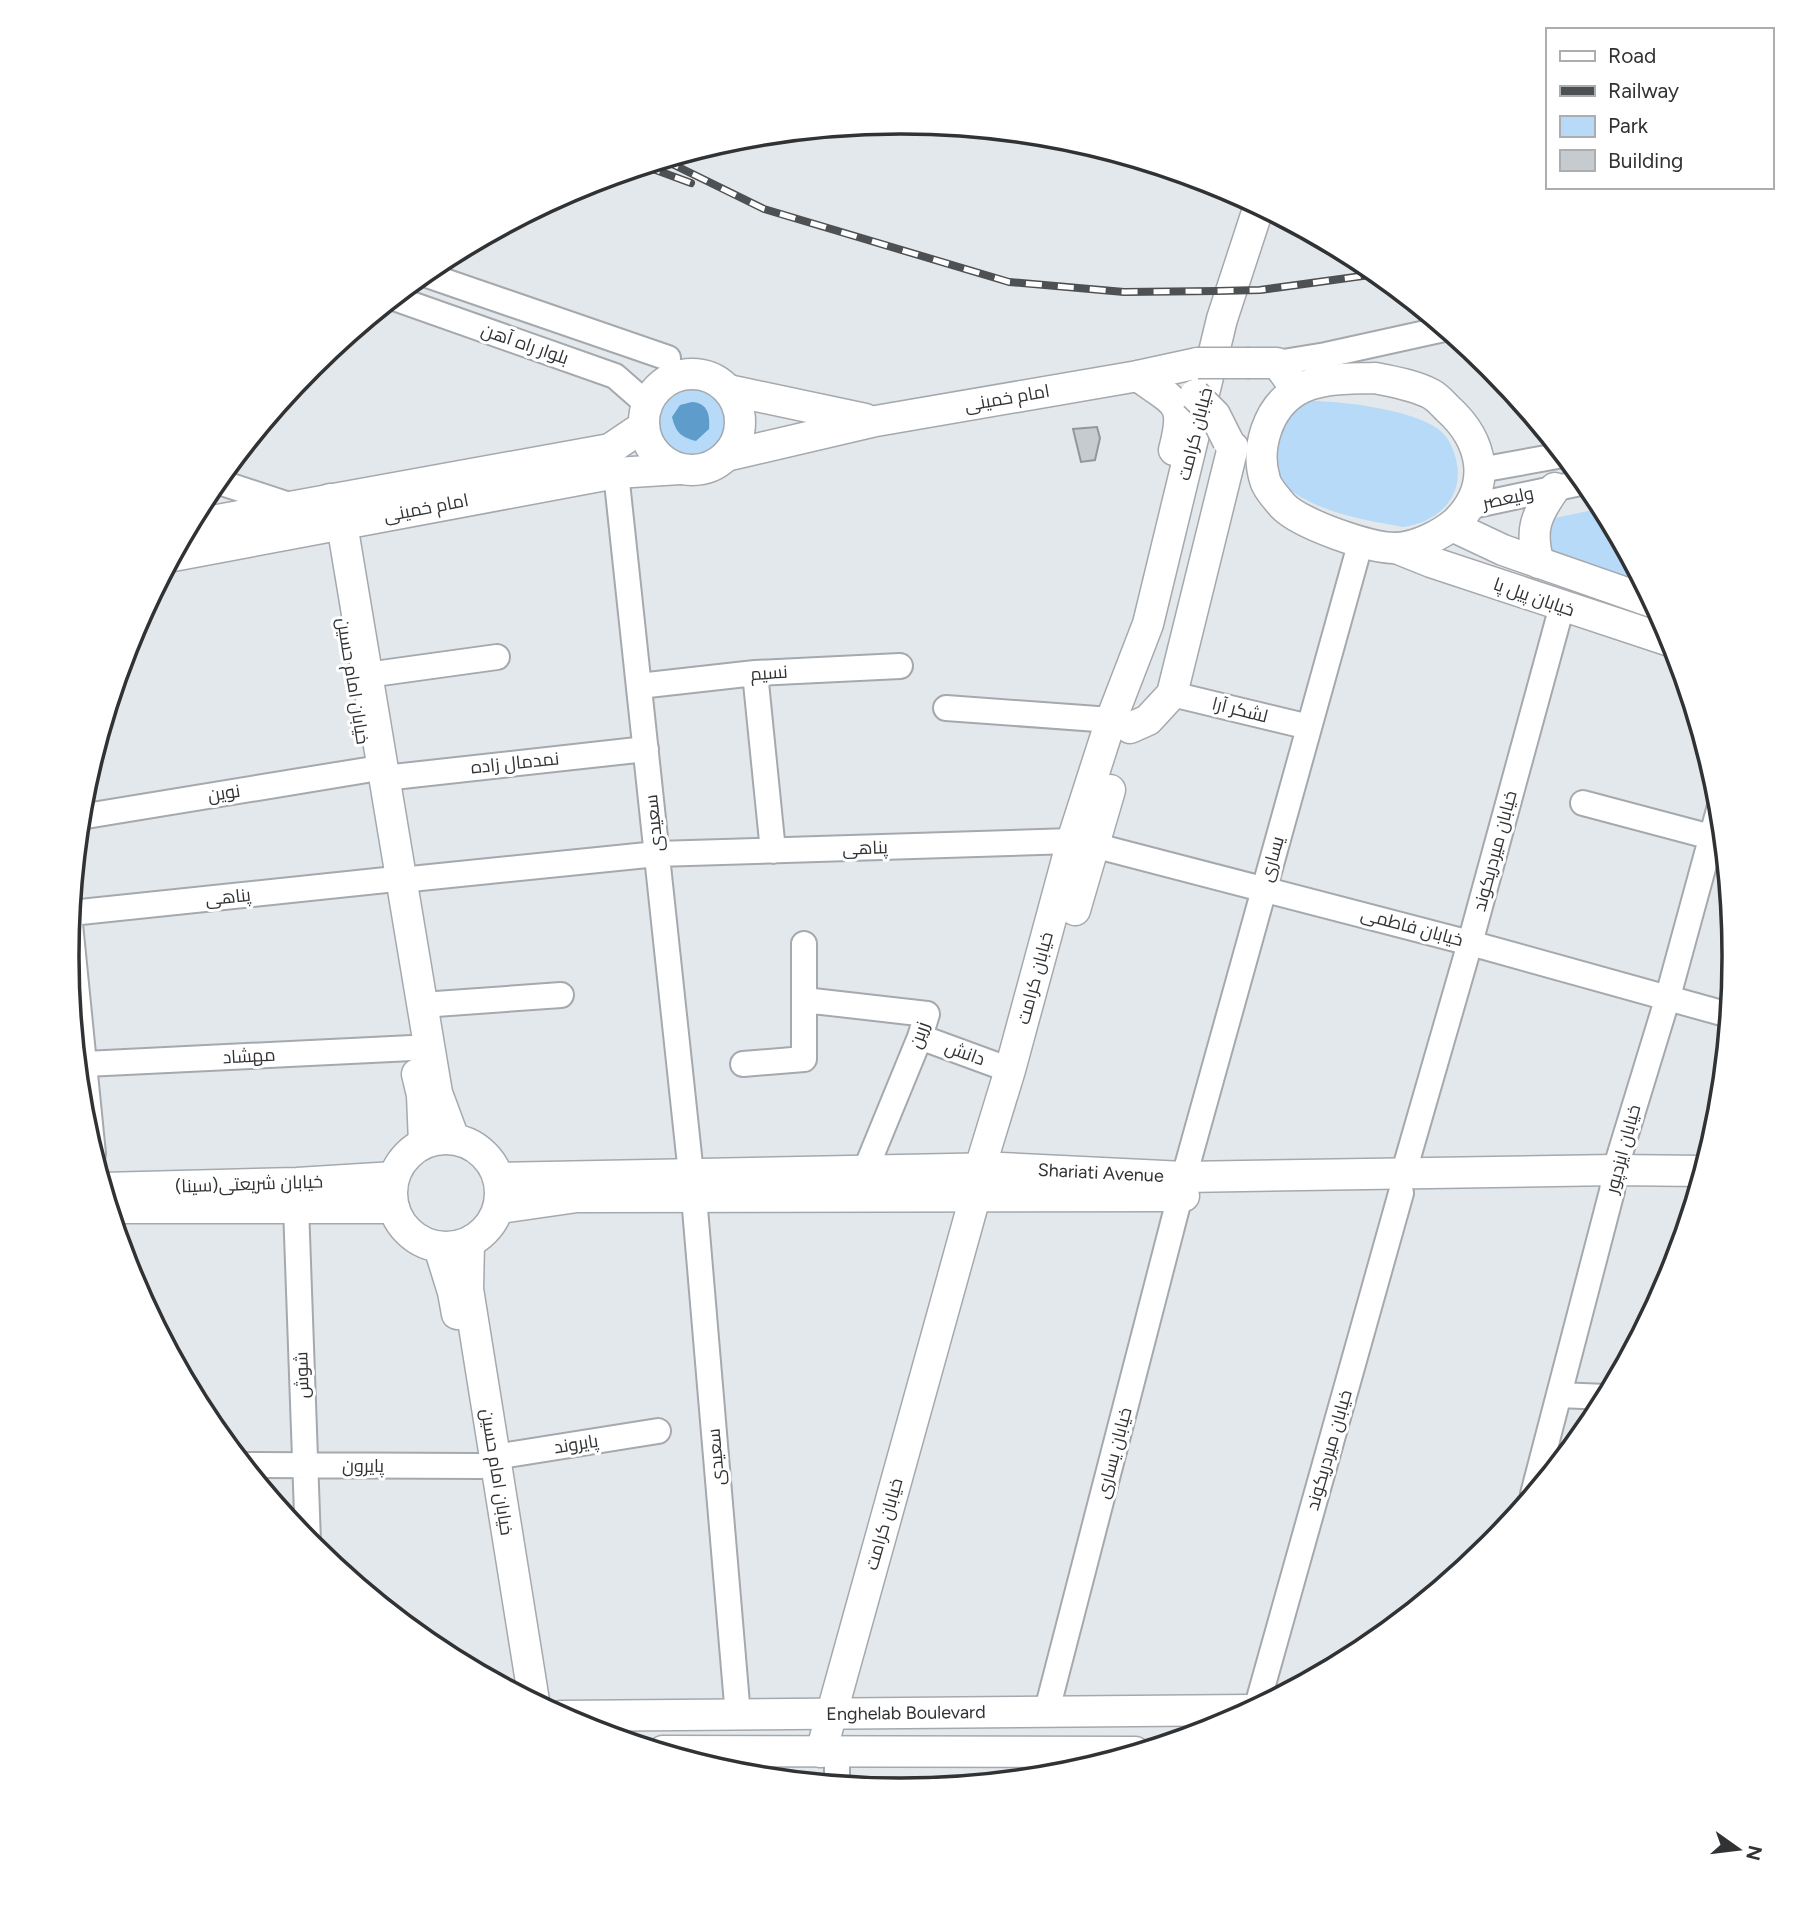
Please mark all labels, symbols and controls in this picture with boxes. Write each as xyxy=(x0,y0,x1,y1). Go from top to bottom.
legend xyxy=(1546,28,1773,189)
text: Road xyxy=(1608,43,1656,68)
text: Railway xyxy=(1608,78,1679,103)
text: Park xyxy=(1608,113,1649,138)
text: Building xyxy=(1608,148,1683,173)
street label: بلوار راه آهن xyxy=(478,319,572,369)
street label: امام خمینی xyxy=(963,380,1051,417)
street label: خیابان کرامت xyxy=(1173,385,1217,483)
street label: ولیعصر xyxy=(1479,482,1536,514)
street label: امام خمینی xyxy=(382,489,471,528)
street label: خیابان پیل پا xyxy=(1490,573,1577,622)
street label: خیابان امام حسین xyxy=(331,616,374,746)
street label: نسیم xyxy=(750,661,789,686)
street label: لشکر آرا xyxy=(1210,692,1270,728)
street label: نمدمال زاده xyxy=(470,747,560,779)
street label: نوین xyxy=(206,780,242,806)
street label: خیابان میردریکوند xyxy=(1468,788,1522,914)
street label: سعیدی xyxy=(640,793,668,853)
street label: یساری xyxy=(1255,833,1289,884)
street label: پناهی xyxy=(842,836,888,861)
street label: پناهی xyxy=(204,884,252,911)
street label: خیابان فاطمی xyxy=(1359,903,1465,951)
street label: خیابان کرامت xyxy=(1012,929,1058,1027)
street label: زرین xyxy=(904,1019,934,1051)
street label: دانش xyxy=(942,1036,988,1070)
street label: مهشاد xyxy=(222,1044,276,1068)
street label: خیابان ایزدپور xyxy=(1600,1102,1646,1197)
street label: Shariati Avenue xyxy=(1037,1159,1164,1187)
street label: خیابان شریعتی(سینا) xyxy=(175,1170,323,1198)
street label: شوش xyxy=(290,1351,314,1399)
street label: خیابان میردریکوند xyxy=(1301,1387,1357,1513)
street label: خیابان یساری xyxy=(1091,1405,1137,1501)
street label: خیابان امام حسین xyxy=(475,1407,518,1537)
street label: سعیدی xyxy=(703,1427,729,1487)
street label: پایروند xyxy=(552,1430,600,1459)
street label: پایرون xyxy=(342,1455,384,1478)
street label: خیابان کرامت xyxy=(860,1475,908,1573)
street label: Enghelab Boulevard xyxy=(826,1701,986,1725)
north arrow xyxy=(1703,1814,1773,1884)
text: N xyxy=(1741,1843,1767,1863)

